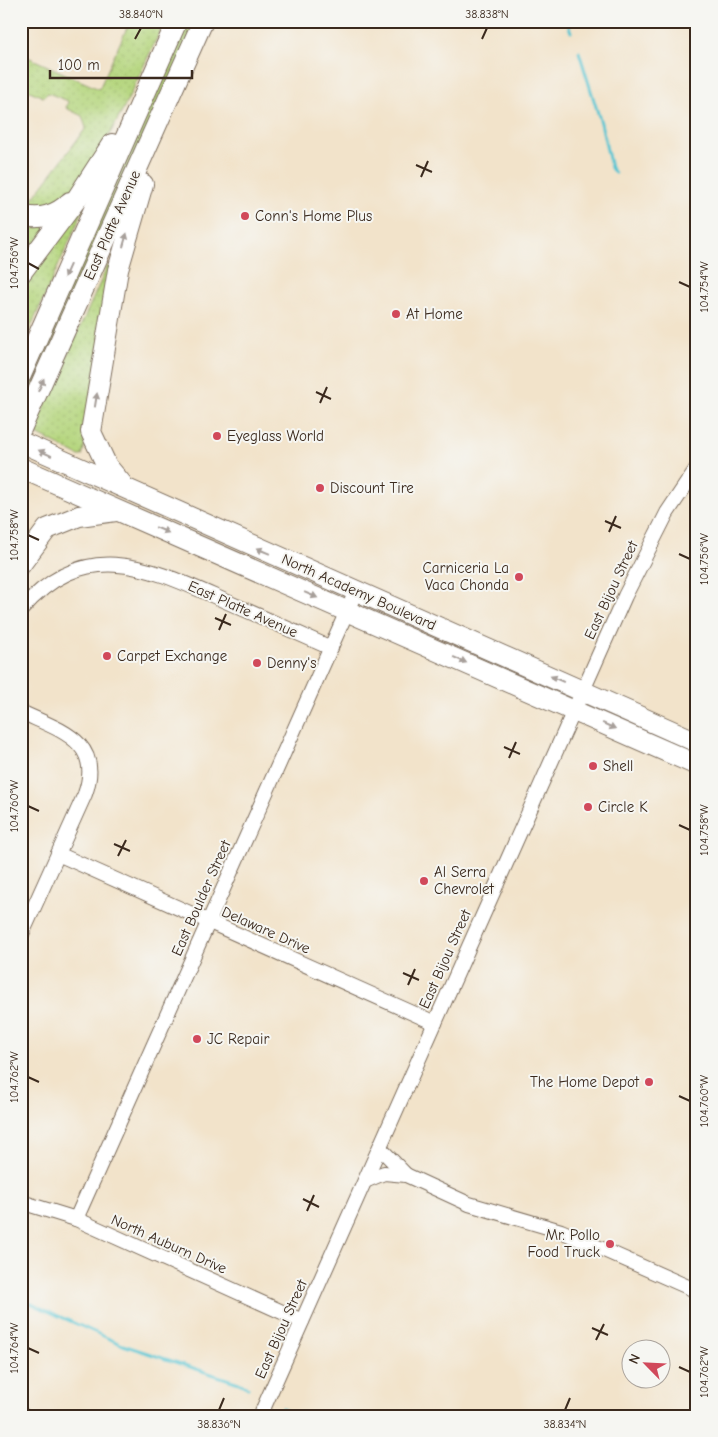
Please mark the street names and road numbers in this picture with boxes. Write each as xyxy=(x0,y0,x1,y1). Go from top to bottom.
street label: East Platte Avenue xyxy=(80,167,144,283)
street label: East Bijou Street xyxy=(580,537,642,642)
street label: North Academy Boulevard xyxy=(279,550,439,634)
street label: East Platte Avenue xyxy=(185,577,301,641)
street label: East Boulder Street xyxy=(167,837,235,959)
street label: Delaware Drive xyxy=(219,902,313,958)
street label: East Bijou Street xyxy=(415,906,475,1011)
street label: North Auburn Drive xyxy=(108,1210,230,1278)
street label: East Bijou Street xyxy=(251,1276,311,1381)

